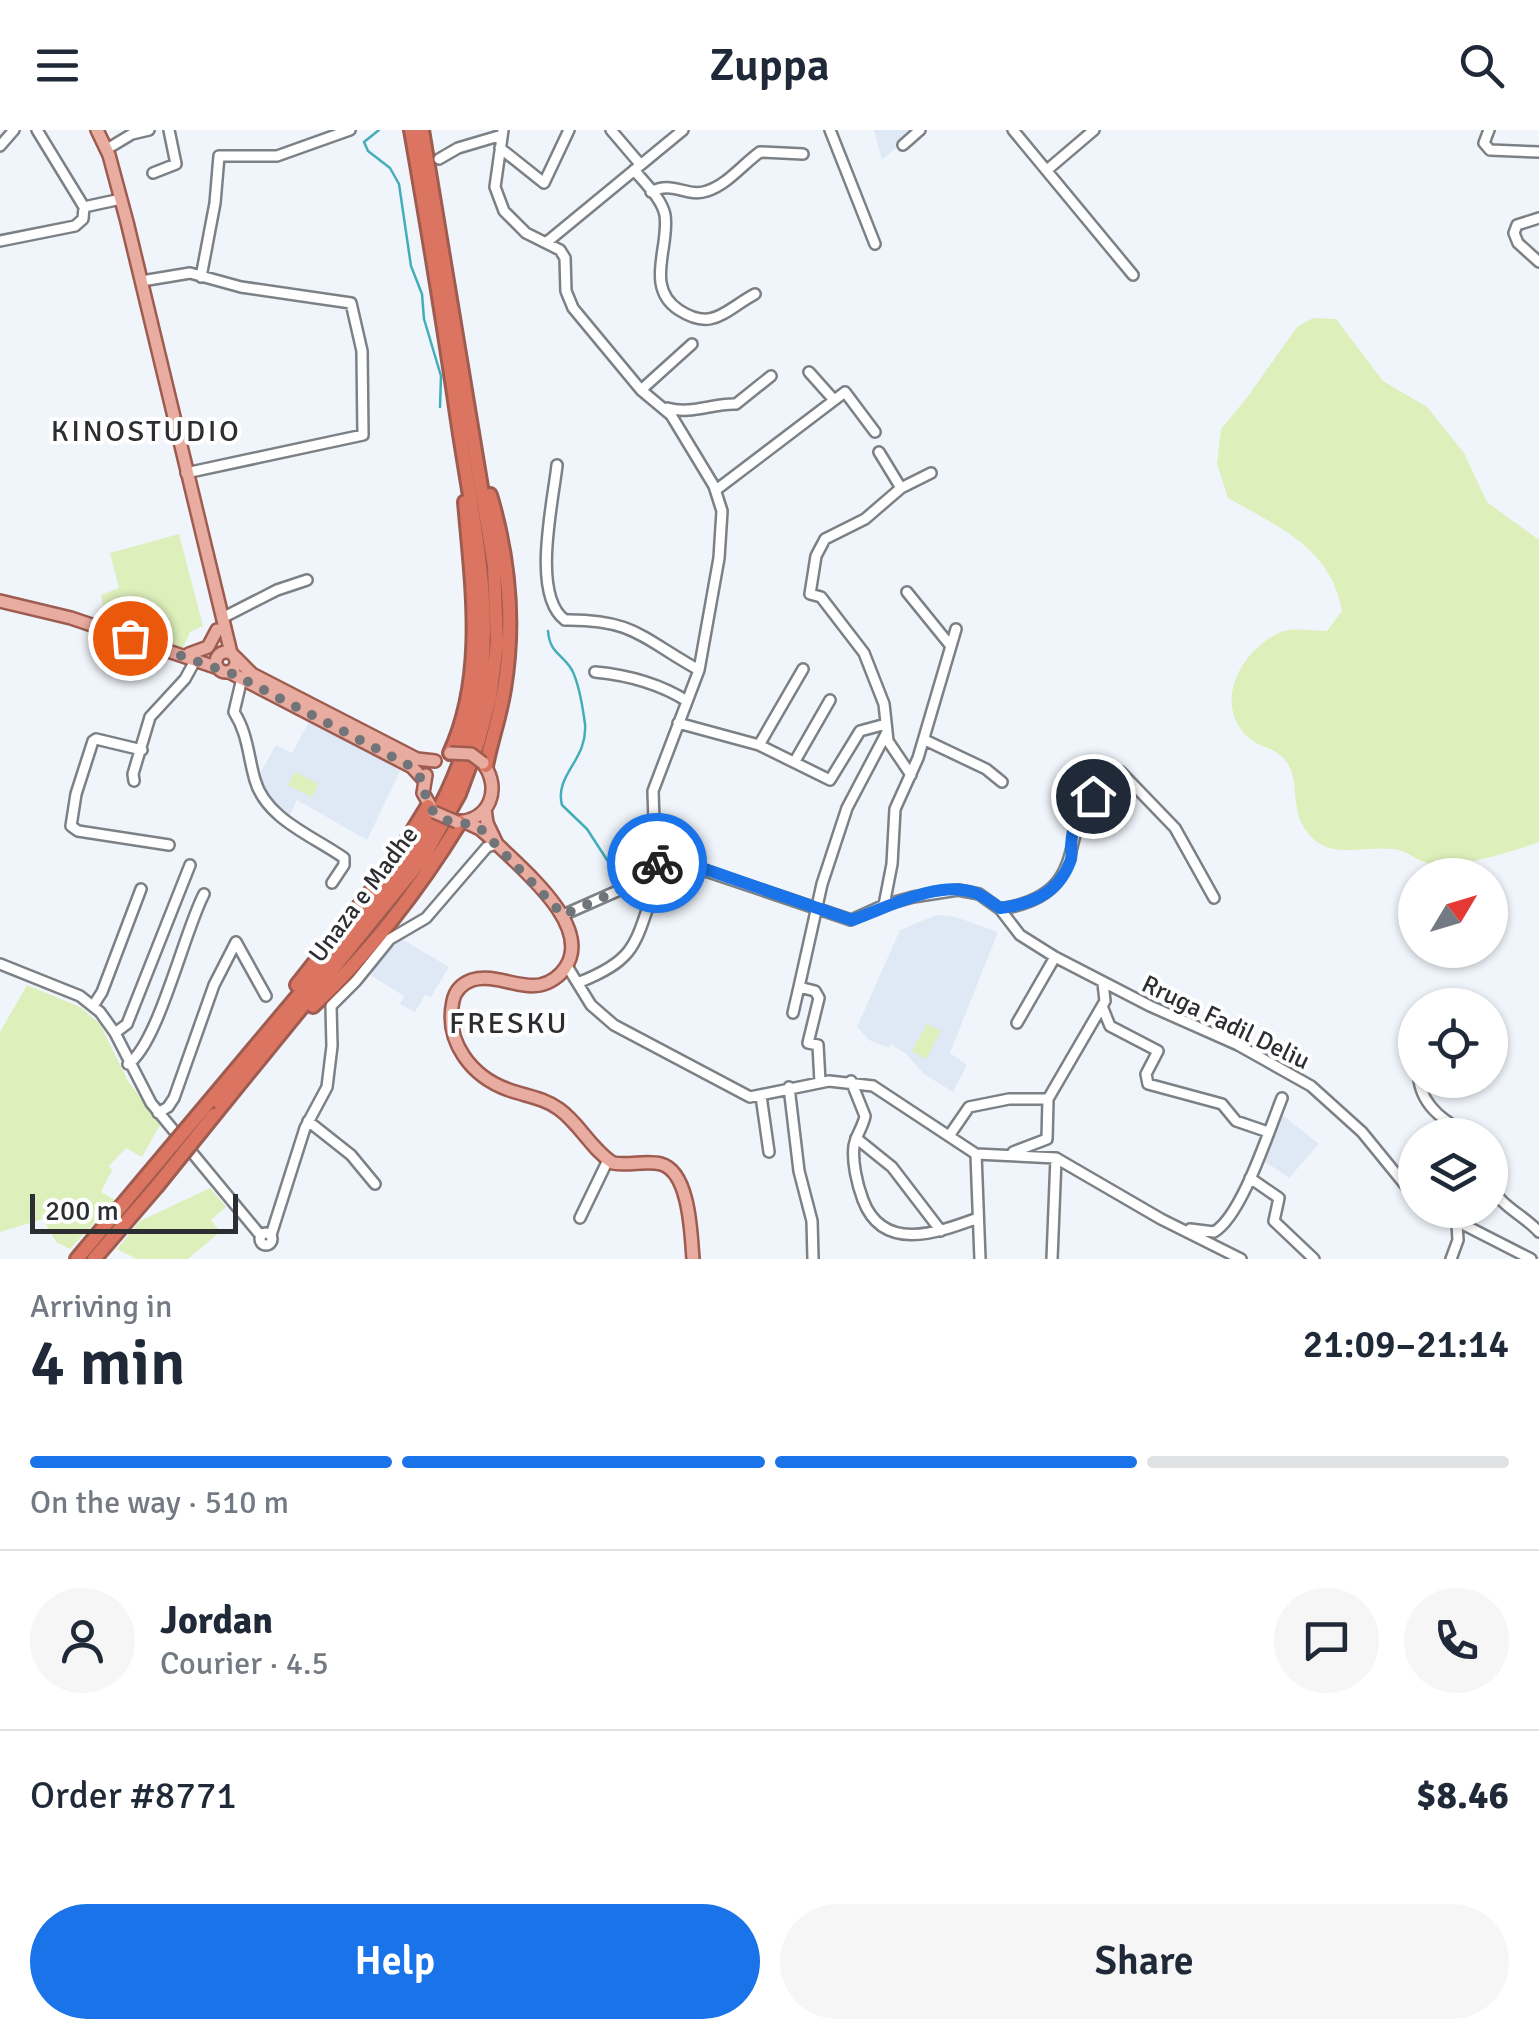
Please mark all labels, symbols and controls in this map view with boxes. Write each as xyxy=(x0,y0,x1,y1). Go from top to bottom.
icon: menu xyxy=(30,38,85,93)
text: Zuppa xyxy=(709,38,830,93)
icon: search xyxy=(1454,38,1509,93)
district label: KINOSTUDIO xyxy=(51,413,241,450)
pin xyxy=(88,596,173,681)
icon: bag xyxy=(103,611,158,666)
pin xyxy=(1051,754,1136,839)
icon: home xyxy=(1066,769,1121,824)
courier xyxy=(607,813,707,913)
street label: Unaza e Madhe xyxy=(302,820,424,968)
icon: bike xyxy=(630,836,685,891)
north arrow xyxy=(1398,858,1508,968)
map controls xyxy=(1398,858,1508,1228)
street label: Rruga Fadil Deliu xyxy=(1137,968,1315,1076)
button: locate xyxy=(1398,988,1508,1098)
district label: FRESKU xyxy=(449,1005,569,1042)
button: layers xyxy=(1398,1118,1508,1228)
scale bar xyxy=(30,1189,238,1234)
text: 200 m xyxy=(45,1194,119,1228)
text: Arriving in xyxy=(30,1287,172,1326)
text: 21:09–21:14 xyxy=(1303,1321,1509,1368)
text: 4 min xyxy=(30,1323,186,1403)
text: On the way · 510 m xyxy=(30,1483,289,1522)
button: person xyxy=(30,1588,135,1693)
button: chat xyxy=(1274,1588,1379,1693)
button: phone xyxy=(1404,1588,1509,1693)
text: Jordan xyxy=(160,1597,273,1644)
text: Courier · 4.5 xyxy=(160,1644,329,1683)
text: Order #8771 xyxy=(30,1772,237,1819)
text: $8.46 xyxy=(1416,1772,1509,1819)
button: Help xyxy=(30,1904,760,2019)
button: Share xyxy=(780,1904,1509,2019)

